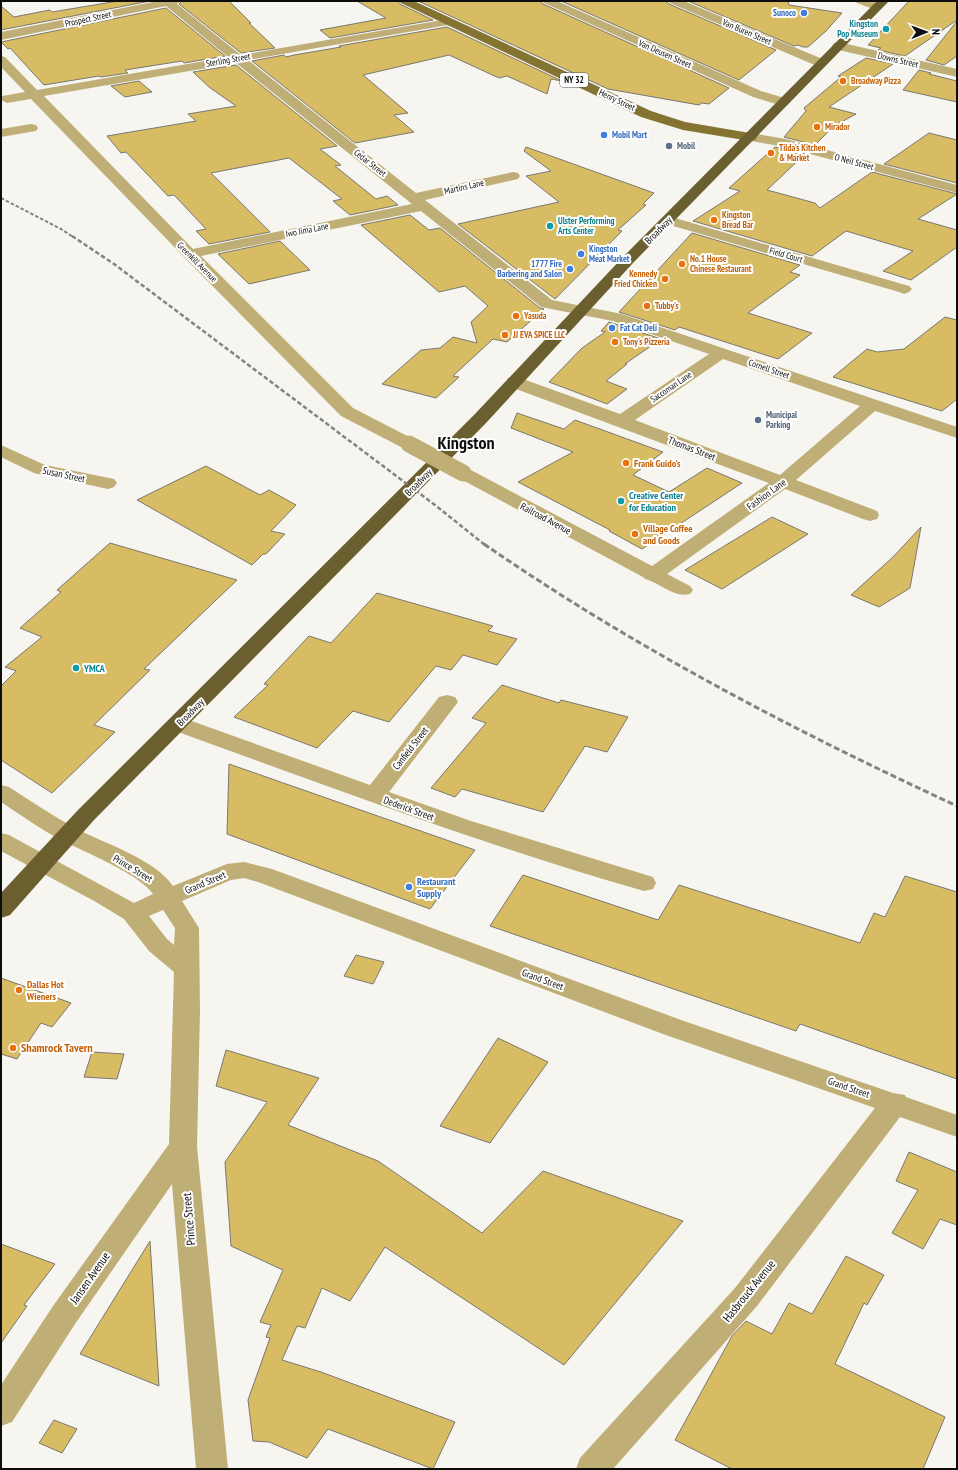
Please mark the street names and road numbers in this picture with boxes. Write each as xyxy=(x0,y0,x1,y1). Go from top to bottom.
street label: Prospect Street xyxy=(64,8,113,29)
street label: Van Buren Street xyxy=(720,16,774,47)
street label: Van Deusen Street xyxy=(636,37,694,70)
street label: Sterling Street xyxy=(205,50,251,69)
street label: Downs Street xyxy=(877,50,920,70)
road number: NY 32 xyxy=(560,73,588,87)
street label: Henry Street xyxy=(597,86,638,113)
street label: Cedar Street xyxy=(352,147,389,179)
street label: O Neil Street xyxy=(833,151,875,172)
street label: Martins Lane xyxy=(443,177,485,196)
street label: Broadway xyxy=(642,214,675,247)
street label: Iwo Jima Lane xyxy=(285,220,330,239)
street label: Greenkill Avenue xyxy=(175,239,220,284)
street label: Field Court xyxy=(768,245,805,265)
street label: Cornell Street xyxy=(747,356,792,381)
street label: Saccoman Lane xyxy=(648,369,694,404)
street label: Thomas Street xyxy=(666,433,718,464)
street label: Susan Street xyxy=(41,464,87,485)
street label: Broadway xyxy=(402,466,435,499)
street label: Fashion Lane xyxy=(744,476,789,513)
street label: Railroad Avenue xyxy=(518,500,573,537)
street label: Broadway xyxy=(174,696,207,729)
street label: Canfield Street xyxy=(390,724,431,772)
street label: Dederick Street xyxy=(382,793,436,824)
street label: Prince Street xyxy=(111,852,155,885)
street label: Grand Street xyxy=(183,868,228,897)
street label: Grand Street xyxy=(520,966,566,993)
street label: Grand Street xyxy=(826,1074,872,1101)
street label: Prince Street xyxy=(179,1191,198,1246)
street label: Jansen Avenue xyxy=(66,1249,113,1307)
street label: Hasbrouck Avenue xyxy=(719,1257,778,1325)

